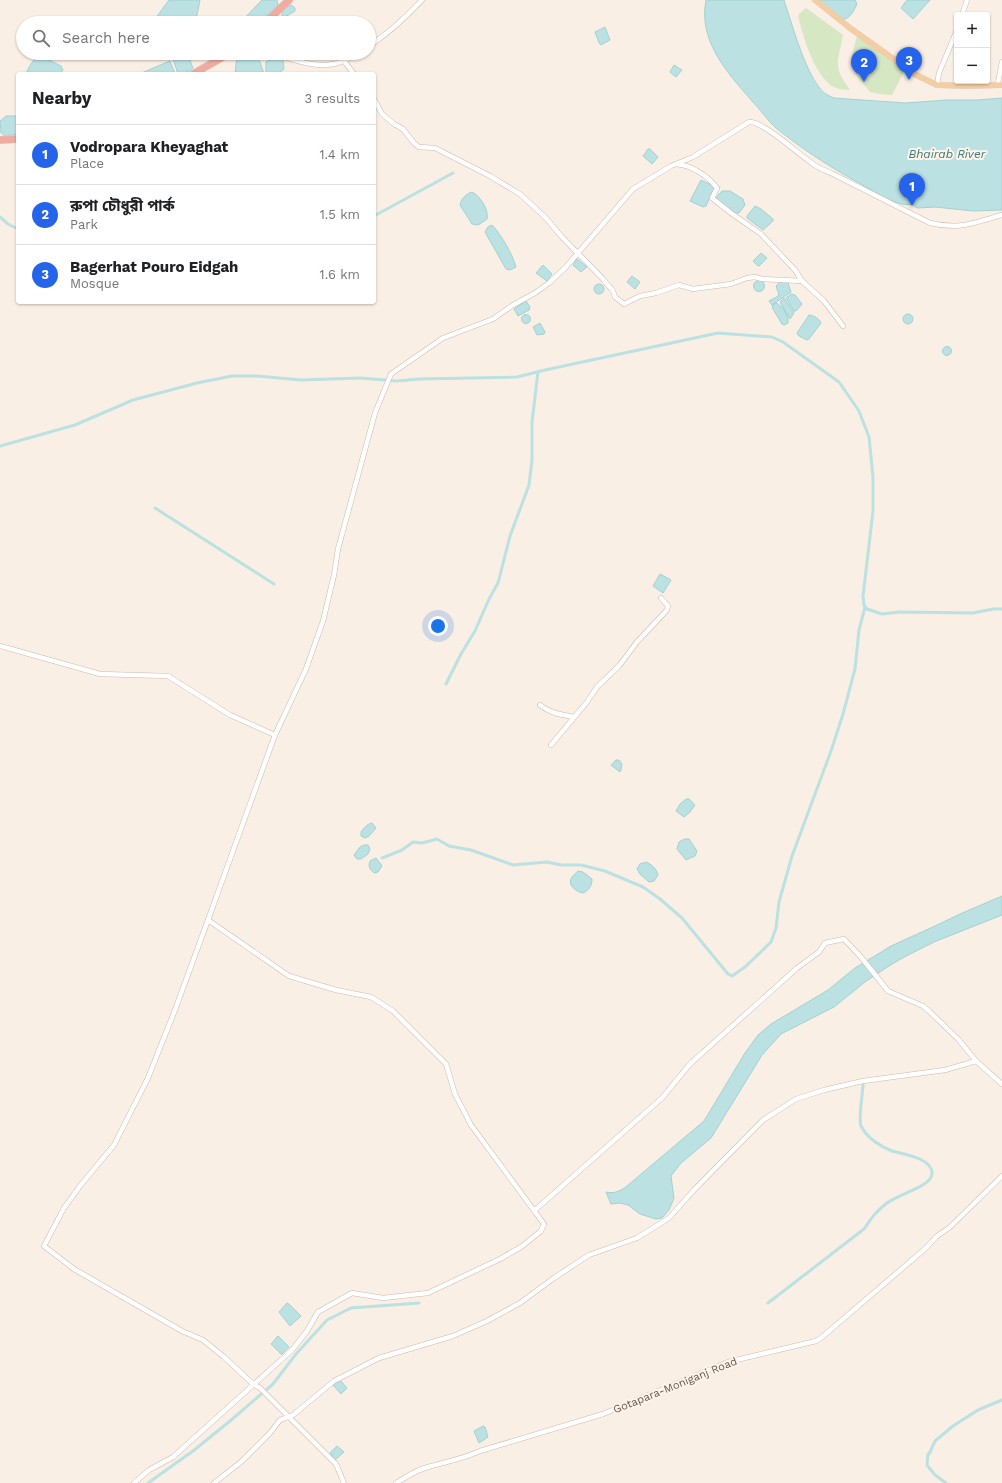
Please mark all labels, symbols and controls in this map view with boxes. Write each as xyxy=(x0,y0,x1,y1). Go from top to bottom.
map controls xyxy=(954,12,990,84)
button: + xyxy=(954,12,990,48)
search box xyxy=(16,16,376,60)
icon: search xyxy=(30,27,52,49)
text: Search here xyxy=(62,29,150,47)
pin: 3 xyxy=(896,47,922,80)
button: − xyxy=(954,48,990,84)
pin: 2 xyxy=(851,49,877,82)
text: Nearby xyxy=(32,88,91,108)
text: 3 results xyxy=(305,91,360,106)
text: Vodropara Kheyaghat xyxy=(70,138,228,156)
text: 1 xyxy=(42,147,48,162)
text: 1.4 km xyxy=(319,147,360,162)
water label: Bhairab River xyxy=(908,147,987,161)
text: Place xyxy=(70,156,104,171)
pin: 1 xyxy=(899,173,925,206)
text: রুপা চৌধুরী পার্ক xyxy=(70,197,175,215)
text: 2 xyxy=(41,207,49,222)
text: 1.5 km xyxy=(320,207,360,222)
text: Park xyxy=(70,217,98,232)
text: Bagerhat Pouro Eidgah xyxy=(70,258,238,276)
text: 3 xyxy=(41,267,49,282)
text: 1.6 km xyxy=(320,267,360,282)
text: Mosque xyxy=(70,276,119,291)
your location xyxy=(428,616,448,636)
street label: Gotapara-Moniganj Road xyxy=(611,1355,739,1416)

